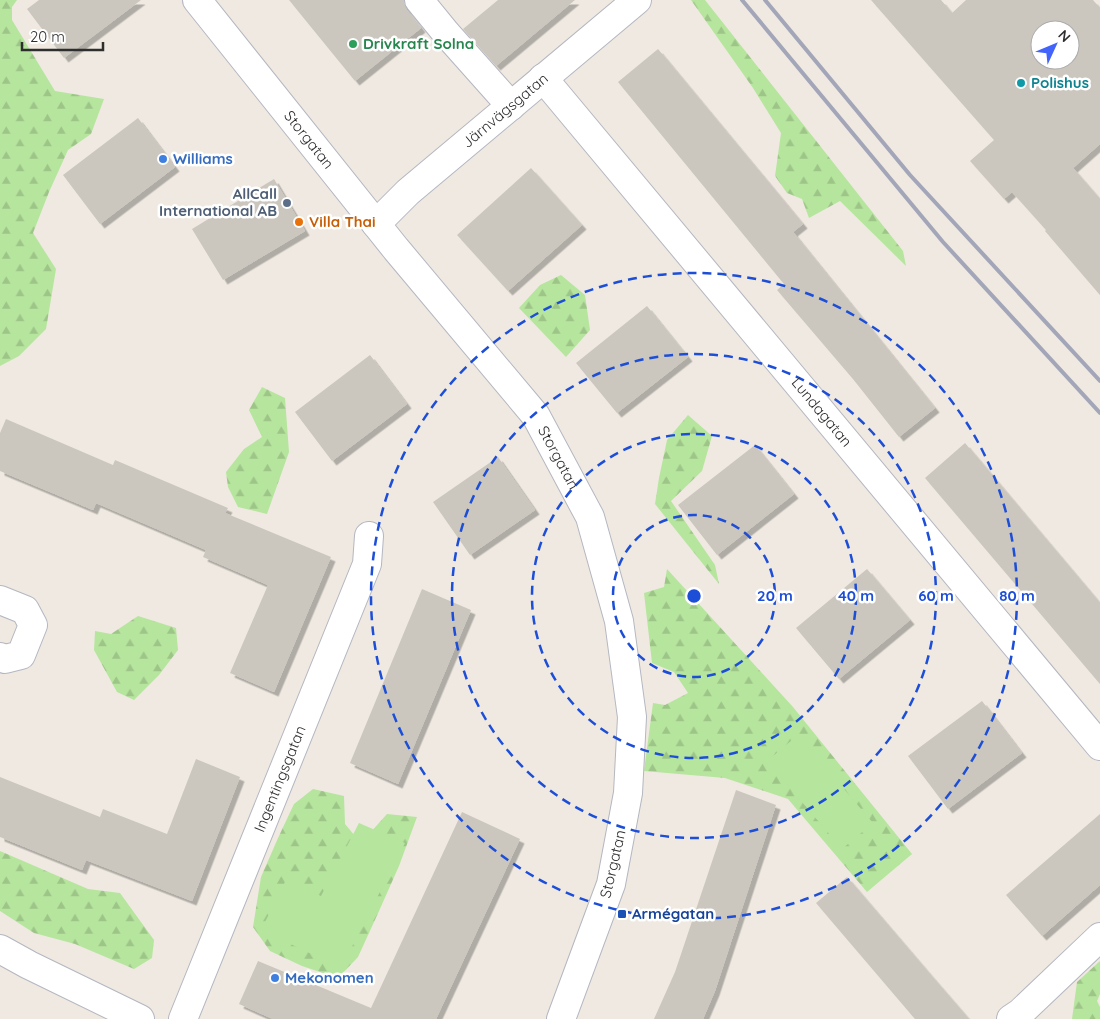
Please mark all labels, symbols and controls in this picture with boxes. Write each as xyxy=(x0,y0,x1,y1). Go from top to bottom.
scale bar xyxy=(22,20,104,52)
north arrow xyxy=(1030,20,1080,70)
text: N xyxy=(1054,26,1074,46)
text: 20 m xyxy=(30,27,65,46)
place label: Drivkraft Solna xyxy=(363,34,474,53)
marker: Drivkraft Solna xyxy=(347,38,359,50)
street label: Järnvägsgatan xyxy=(458,69,552,152)
place label: Polishus xyxy=(1031,73,1089,92)
marker: Polishus xyxy=(1015,77,1027,89)
street label: Storgatan xyxy=(280,107,338,173)
place label: Williams xyxy=(173,149,233,168)
marker: Williams xyxy=(157,153,169,165)
place label: AllCall International AB xyxy=(159,184,277,220)
marker: AllCall International AB xyxy=(281,197,293,209)
place label: Villa Thai xyxy=(309,212,376,231)
marker: Villa Thai xyxy=(293,216,305,228)
street label: Lundagatan xyxy=(788,373,856,450)
street label: Storgatan xyxy=(534,422,583,493)
text: 20 m xyxy=(757,586,793,605)
text: 40 m xyxy=(838,586,874,605)
text: 60 m xyxy=(918,586,954,605)
text: 80 m xyxy=(999,586,1035,605)
centre of rings xyxy=(685,587,703,605)
street label: Ingentingsgatan xyxy=(250,723,310,835)
street label: Storgatan xyxy=(595,828,630,900)
place label: Armégatan xyxy=(632,904,714,923)
marker: Armégatan xyxy=(616,908,628,920)
place label: Mekonomen xyxy=(285,968,374,987)
marker: Mekonomen xyxy=(269,972,281,984)

